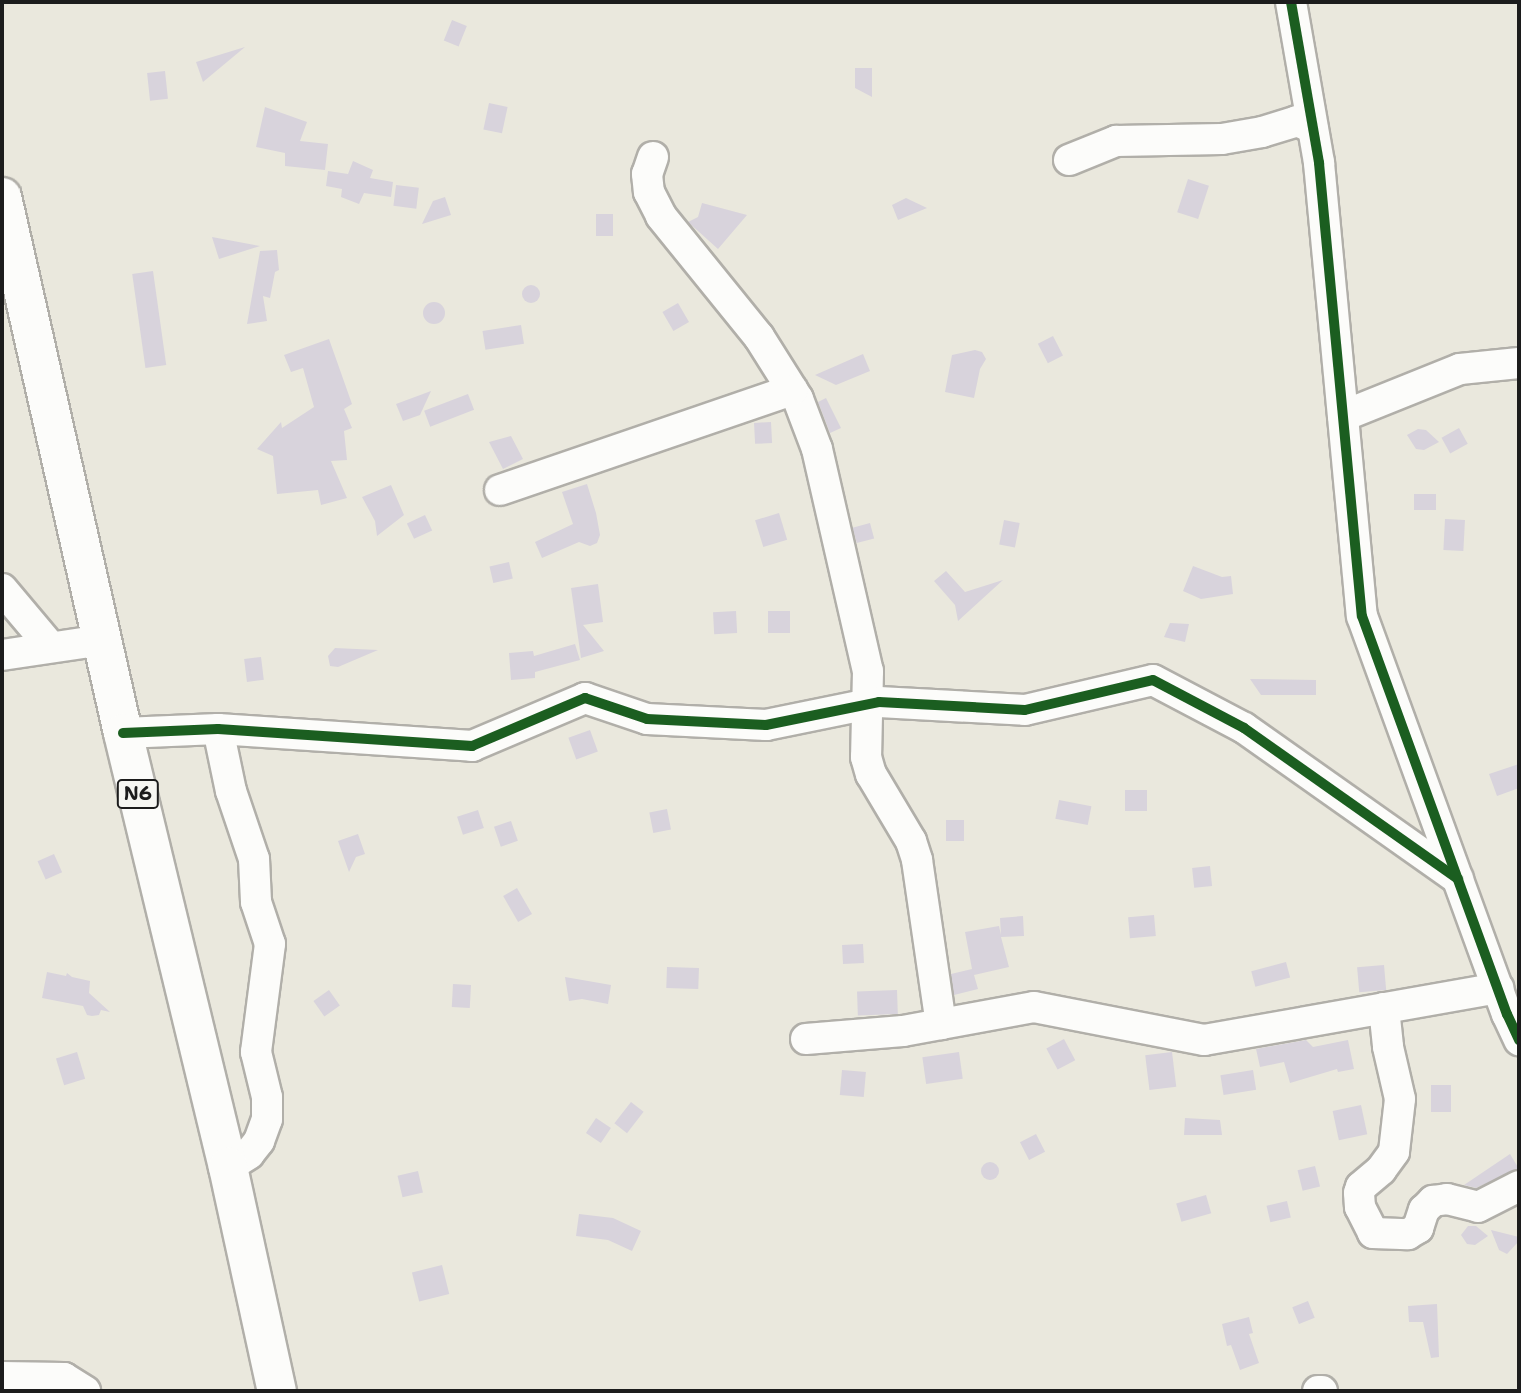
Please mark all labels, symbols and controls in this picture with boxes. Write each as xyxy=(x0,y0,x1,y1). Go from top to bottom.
road number: N6 xyxy=(115,778,161,810)

